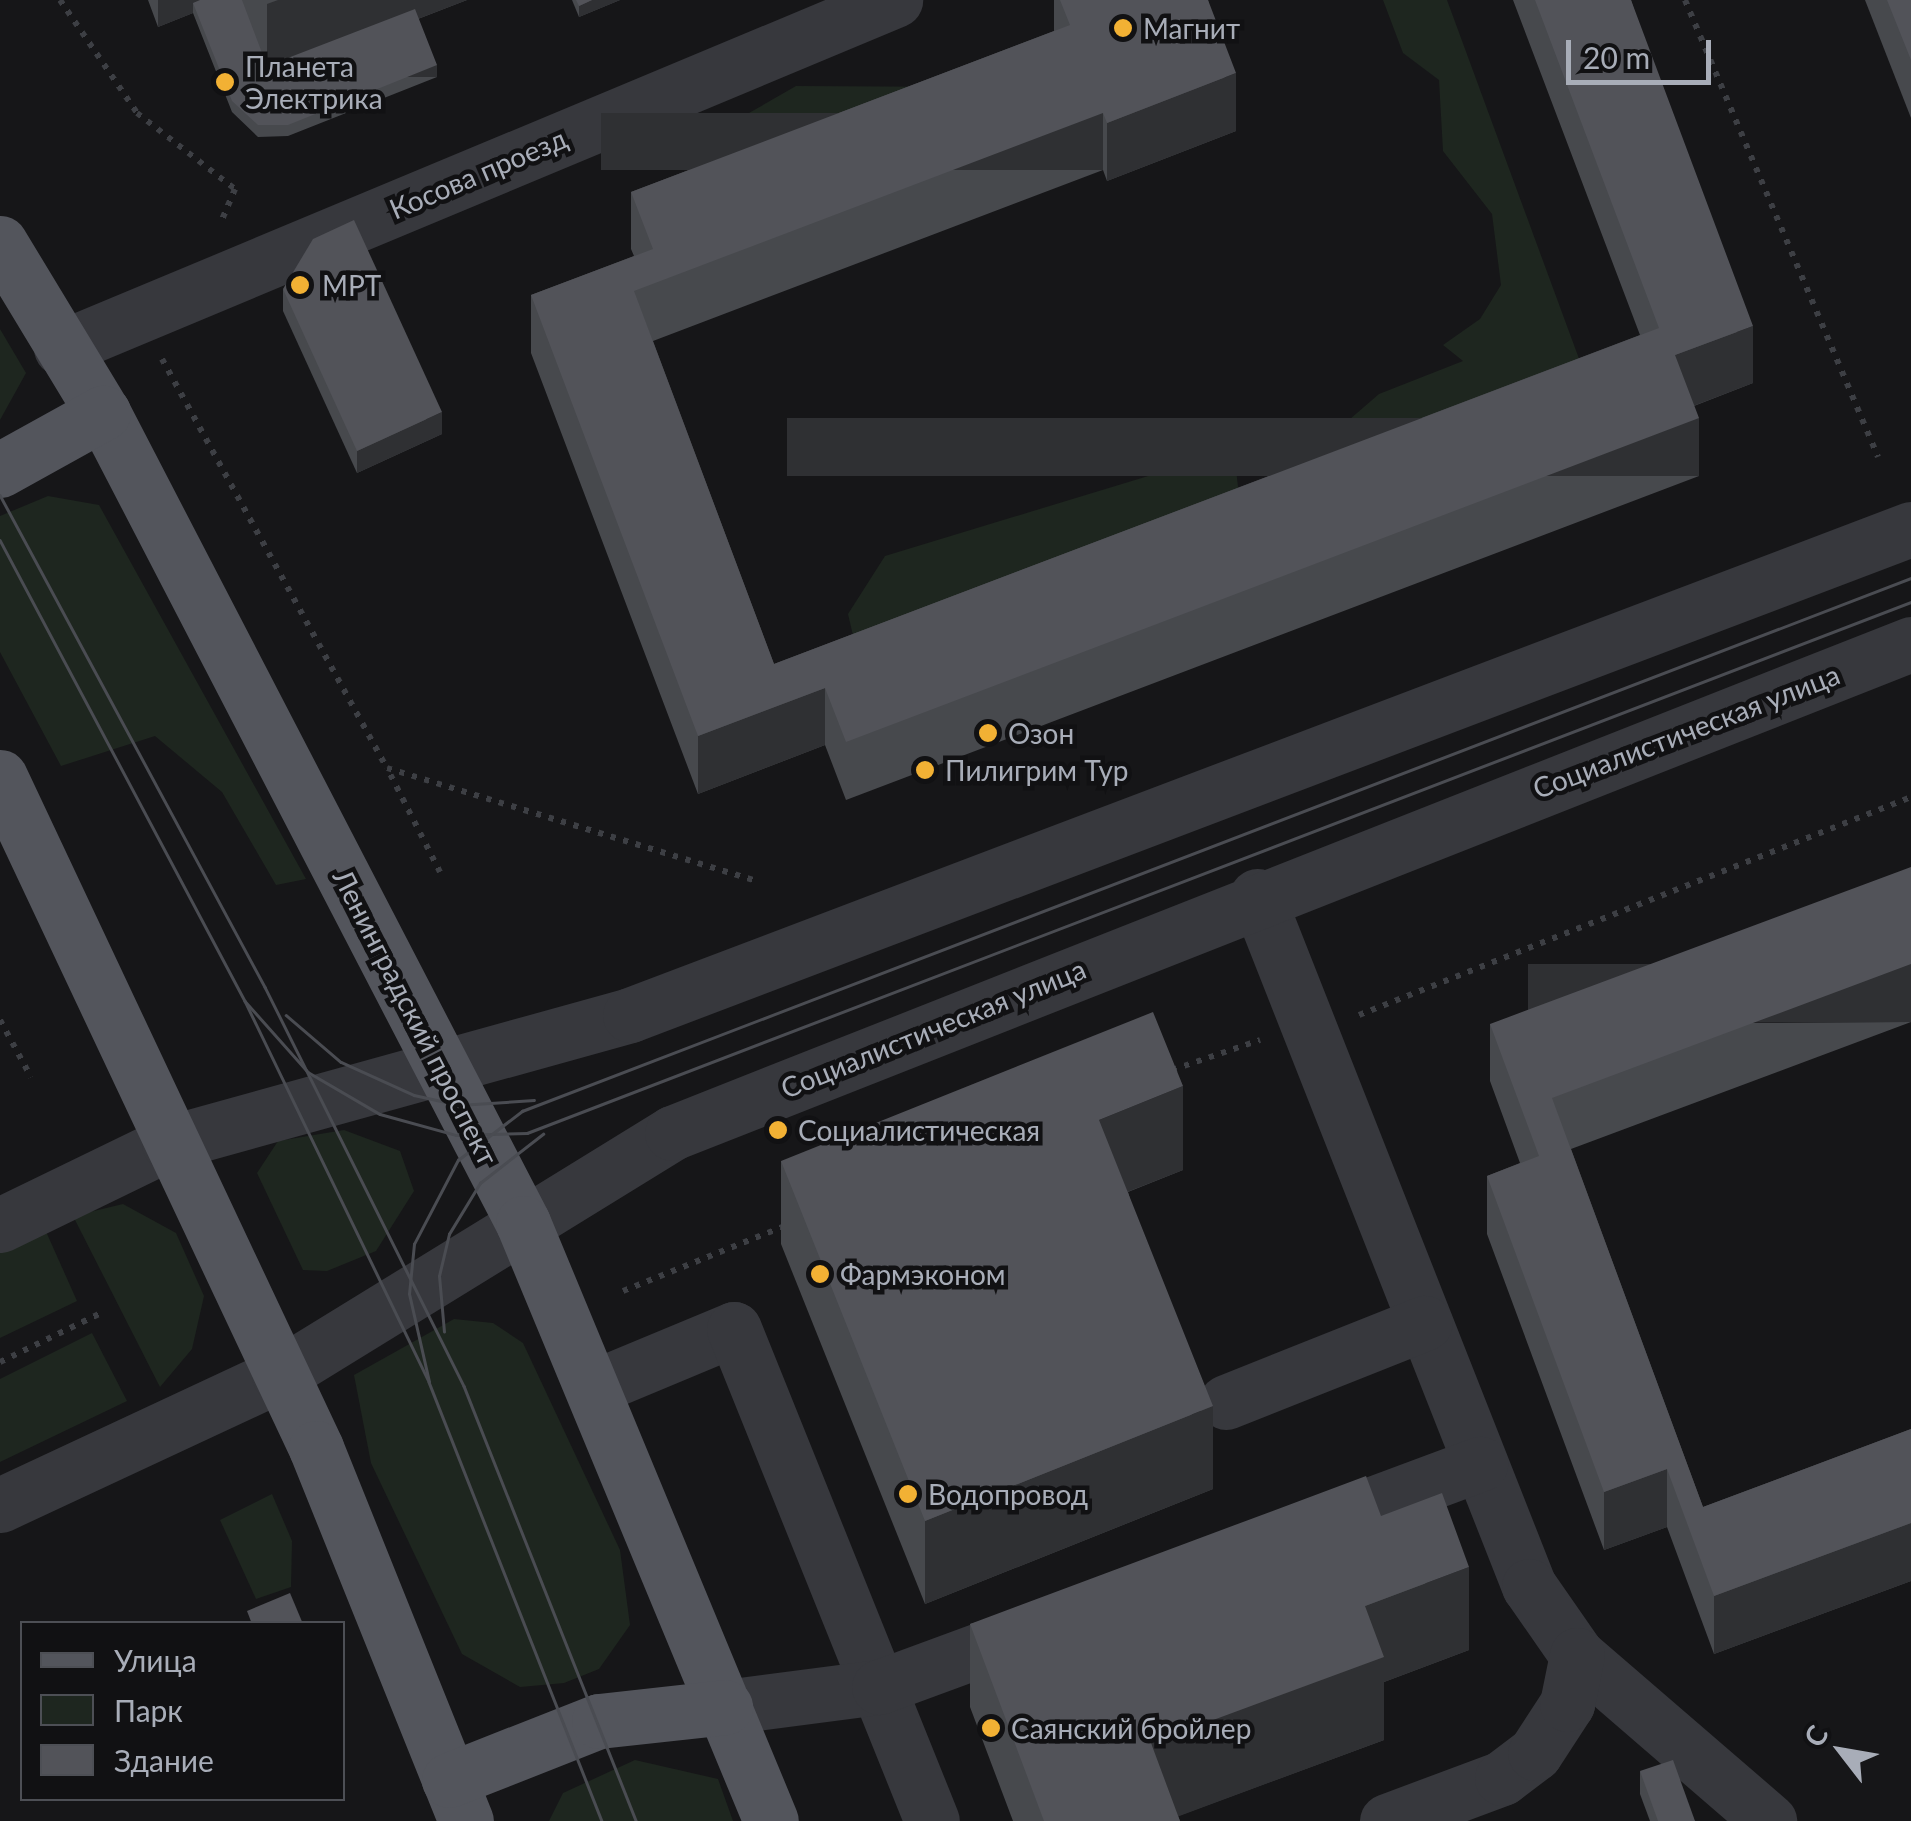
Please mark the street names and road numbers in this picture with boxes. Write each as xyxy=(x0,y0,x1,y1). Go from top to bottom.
street label: Косова проезд xyxy=(384,121,572,225)
street label: Социалистическая улица xyxy=(1528,657,1844,805)
street label: Ленинградский проспект xyxy=(327,863,505,1171)
street label: Социалистическая улица xyxy=(776,951,1090,1105)

